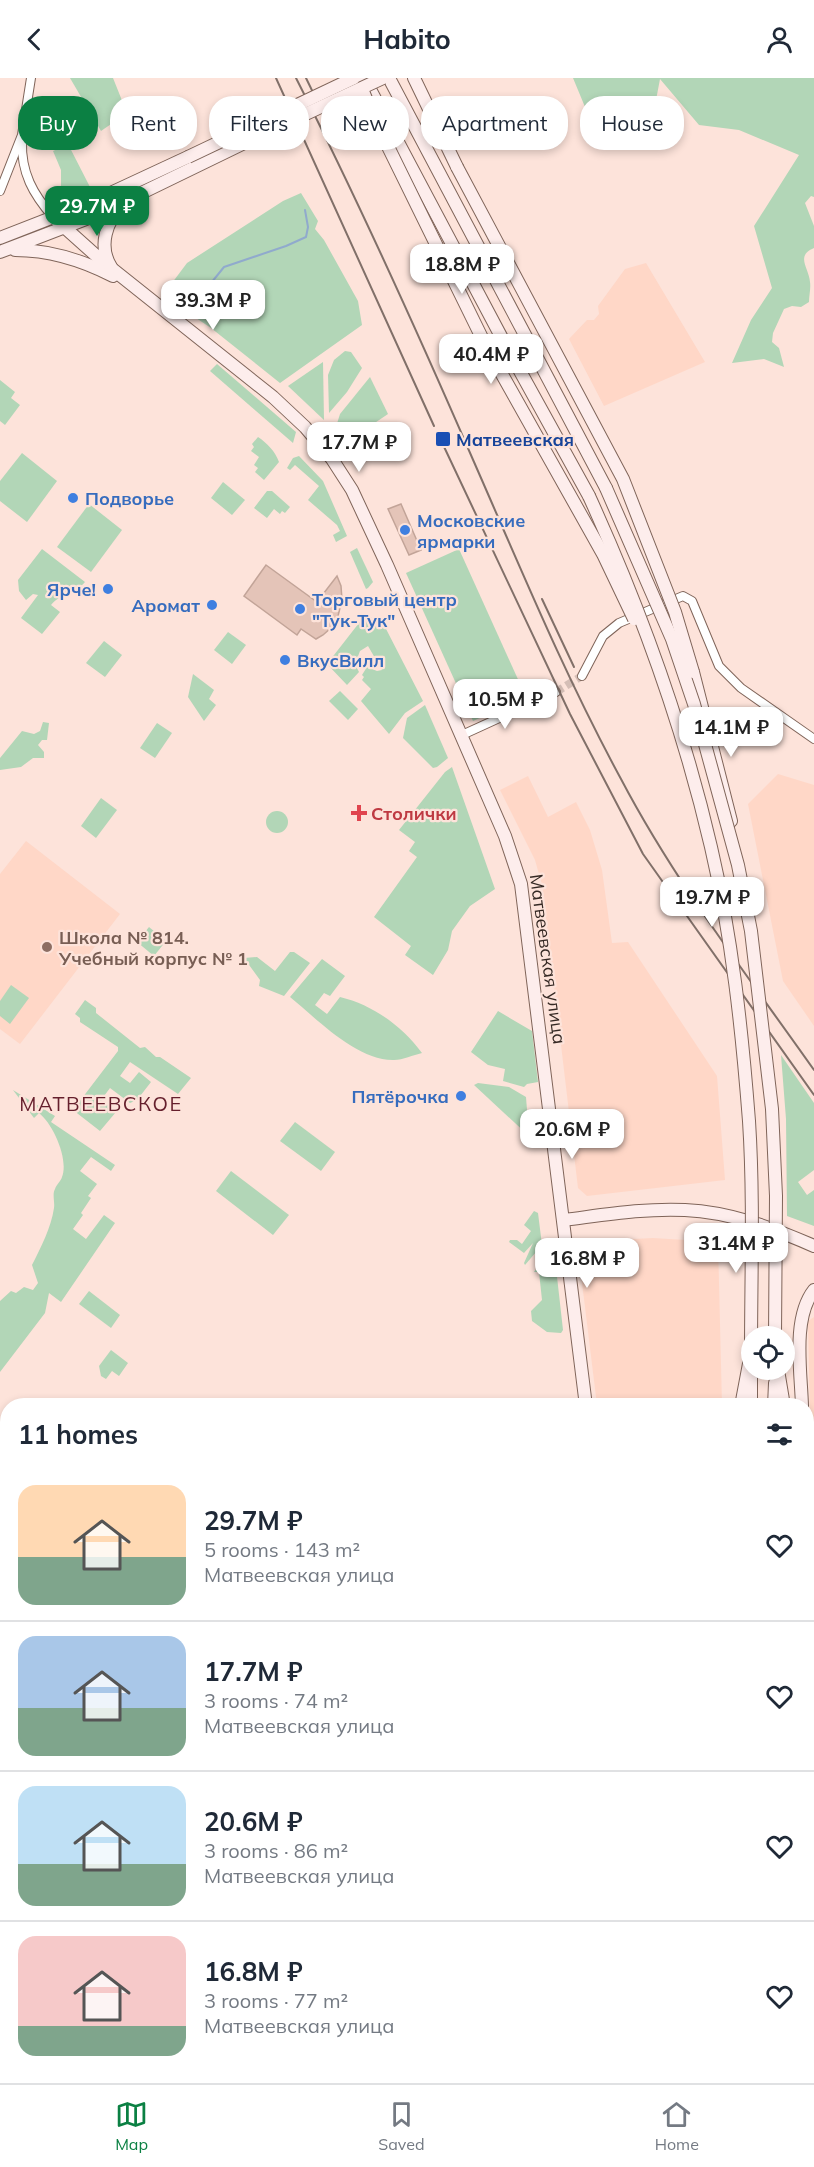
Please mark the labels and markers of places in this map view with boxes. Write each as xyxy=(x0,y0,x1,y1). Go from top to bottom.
pin: 29.7M ₽ xyxy=(42,186,152,237)
pin: 18.8M ₽ xyxy=(407,244,517,295)
pin: 39.3M ₽ xyxy=(158,280,268,331)
pin: 40.4M ₽ xyxy=(436,334,546,385)
pin: 17.7M ₽ xyxy=(304,422,414,473)
place label: Матвеевская xyxy=(456,428,574,451)
marker: Матвеевская xyxy=(434,430,452,448)
place label: Подворье xyxy=(85,487,174,510)
marker: Подворье xyxy=(66,491,80,505)
place label: Московские ярмарки xyxy=(417,509,525,553)
marker: Московские ярмарки xyxy=(398,523,412,537)
place label: Ярче! xyxy=(47,578,96,601)
marker: Ярче! xyxy=(101,582,115,596)
place label: Торговый центр "Тук-Тук" xyxy=(312,588,457,632)
place label: Аромат xyxy=(131,594,200,617)
marker: Аромат xyxy=(205,598,219,612)
marker: Торговый центр "Тук-Тук" xyxy=(293,602,307,616)
place label: ВкусВилл xyxy=(297,649,384,672)
marker: ВкусВилл xyxy=(278,653,292,667)
pin: 10.5M ₽ xyxy=(450,679,560,730)
pin: 14.1M ₽ xyxy=(676,707,786,758)
place label: Столички xyxy=(371,802,457,825)
marker: Столички xyxy=(352,806,366,820)
pin: 19.7M ₽ xyxy=(657,877,767,928)
place label: Школа № 814. Учебный корпус № 1 xyxy=(58,926,248,970)
marker: Школа № 814. Учебный корпус № 1 xyxy=(40,940,54,954)
place label: Пятёрочка xyxy=(352,1085,449,1108)
marker: Пятёрочка xyxy=(454,1089,468,1103)
pin: 20.6M ₽ xyxy=(517,1109,627,1160)
pin: 31.4M ₽ xyxy=(681,1223,791,1274)
pin: 16.8M ₽ xyxy=(532,1238,642,1289)

